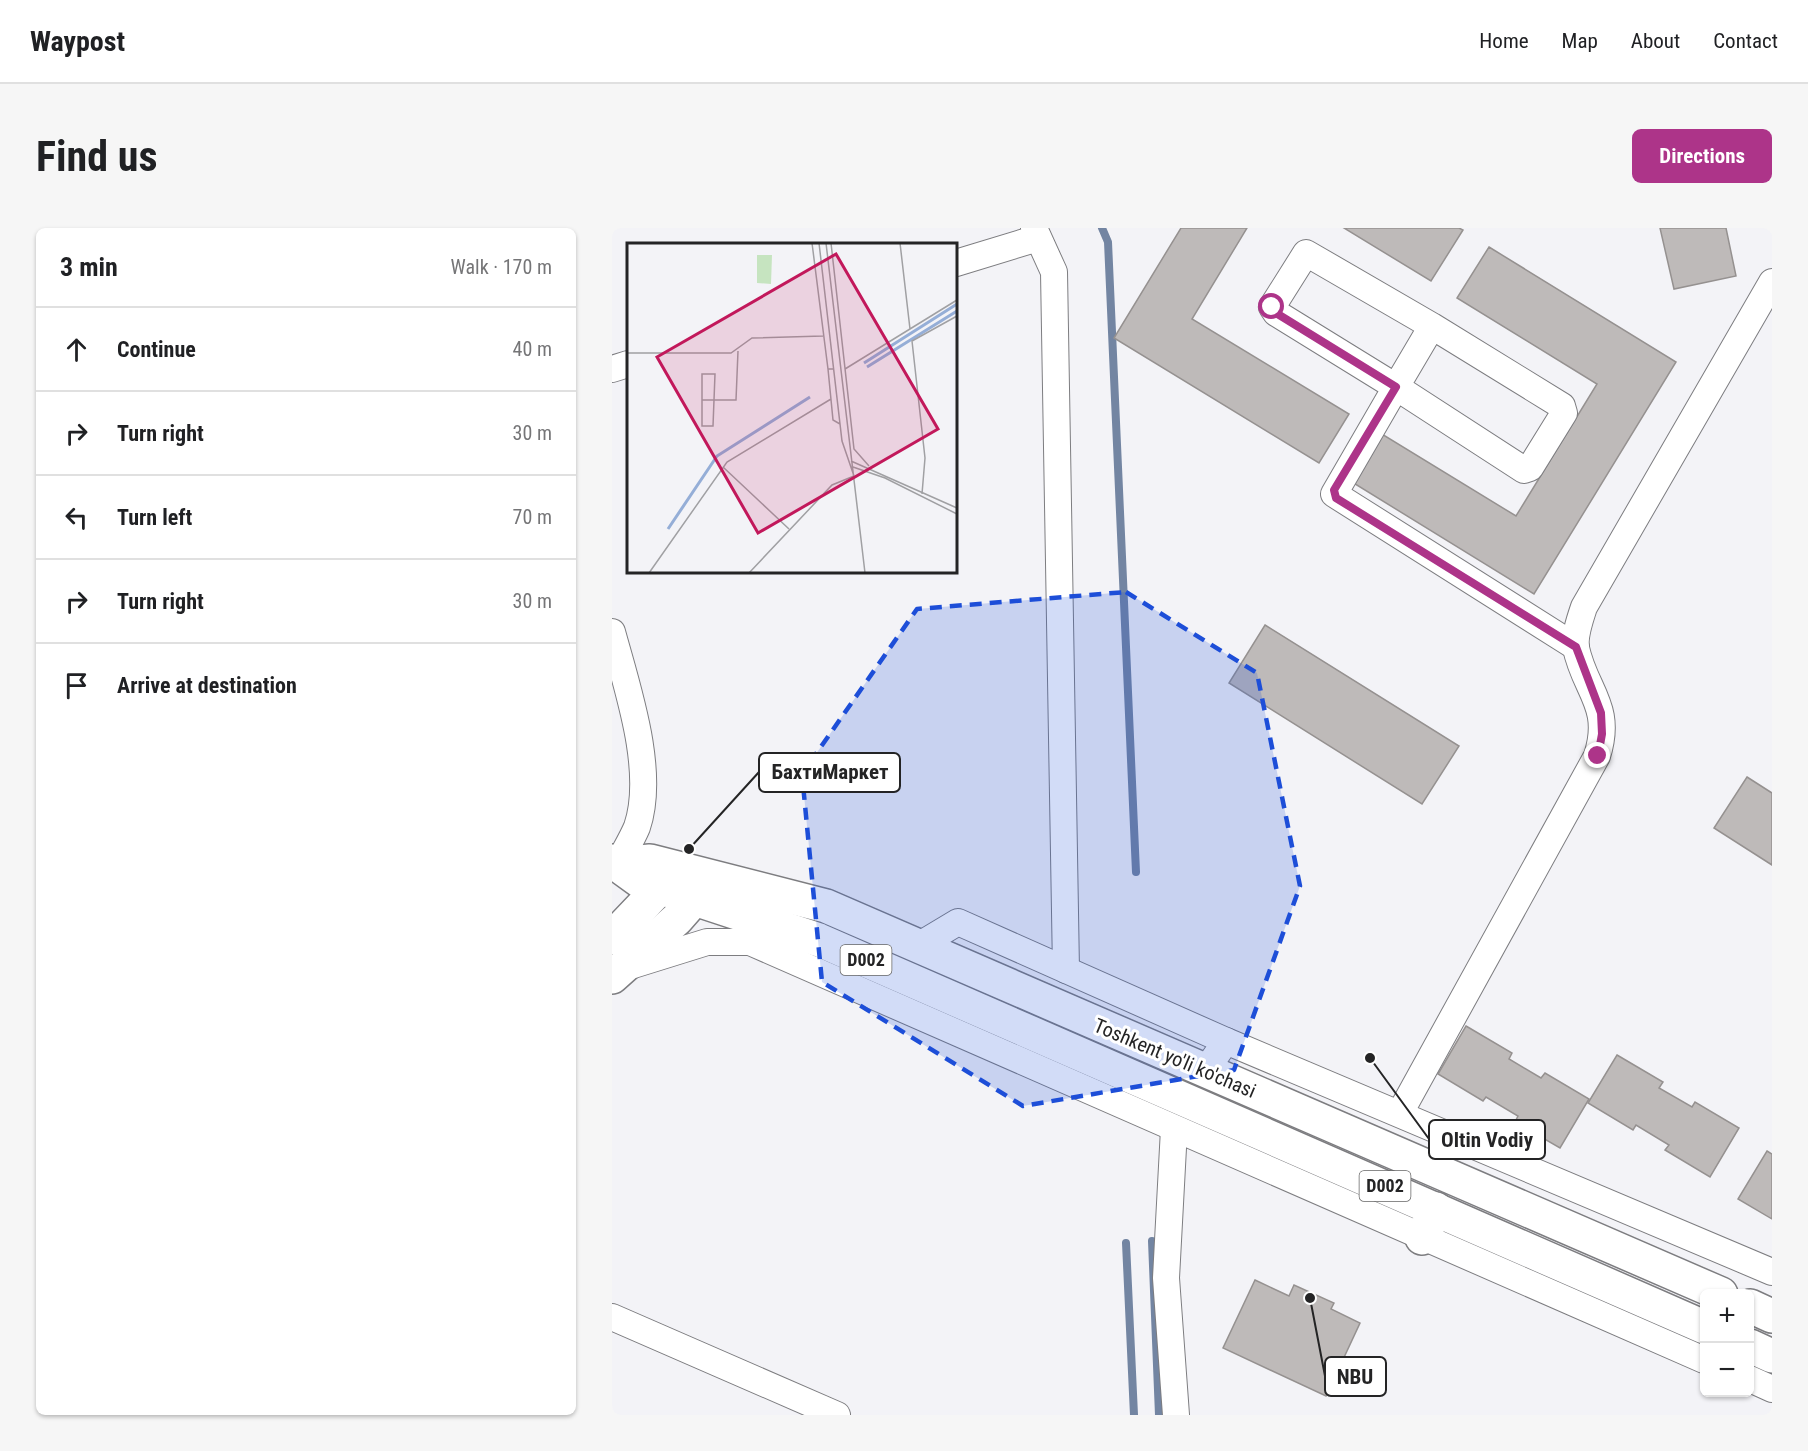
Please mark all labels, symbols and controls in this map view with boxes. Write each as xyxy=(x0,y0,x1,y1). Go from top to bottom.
text: Waypost xyxy=(30,25,125,58)
text: Home xyxy=(1479,29,1529,53)
text: Map xyxy=(1562,29,1598,53)
text: About xyxy=(1631,29,1680,53)
text: Contact xyxy=(1713,29,1778,53)
button: Directions xyxy=(1632,129,1772,183)
text: Find us xyxy=(36,132,157,181)
inset map xyxy=(627,243,957,573)
text: 3 min xyxy=(60,252,118,282)
text: Walk · 170 m xyxy=(451,255,552,279)
route start xyxy=(1258,293,1284,319)
icon: ahead xyxy=(60,333,93,366)
text: Continue xyxy=(117,337,196,362)
text: 40 m xyxy=(513,337,552,361)
icon: right xyxy=(60,417,93,450)
text: Turn right xyxy=(117,421,204,446)
text: 30 m xyxy=(513,421,552,445)
icon: left xyxy=(60,501,93,534)
text: Turn left xyxy=(117,505,192,530)
text: 70 m xyxy=(513,505,552,529)
icon: right xyxy=(60,585,93,618)
text: Turn right xyxy=(117,589,204,614)
text: 30 m xyxy=(513,589,552,613)
icon: arrive xyxy=(60,669,93,702)
text: Arrive at destination xyxy=(117,673,297,698)
route end xyxy=(1584,742,1610,768)
callout: БахтиМаркет xyxy=(759,753,900,792)
text: БахтиМаркет xyxy=(772,760,889,784)
road number: D002 xyxy=(840,945,892,975)
street label: Toshkent yo'li ko'chasi xyxy=(1090,1013,1260,1103)
callout: Oltin Vodiy xyxy=(1429,1120,1545,1159)
text: Oltin Vodiy xyxy=(1441,1128,1534,1152)
road number: D002 xyxy=(1360,1171,1410,1201)
map controls xyxy=(1700,1289,1754,1397)
button: + xyxy=(1700,1289,1754,1343)
button: − xyxy=(1700,1343,1754,1397)
callout: NBU xyxy=(1325,1357,1386,1396)
text: NBU xyxy=(1337,1365,1373,1389)

